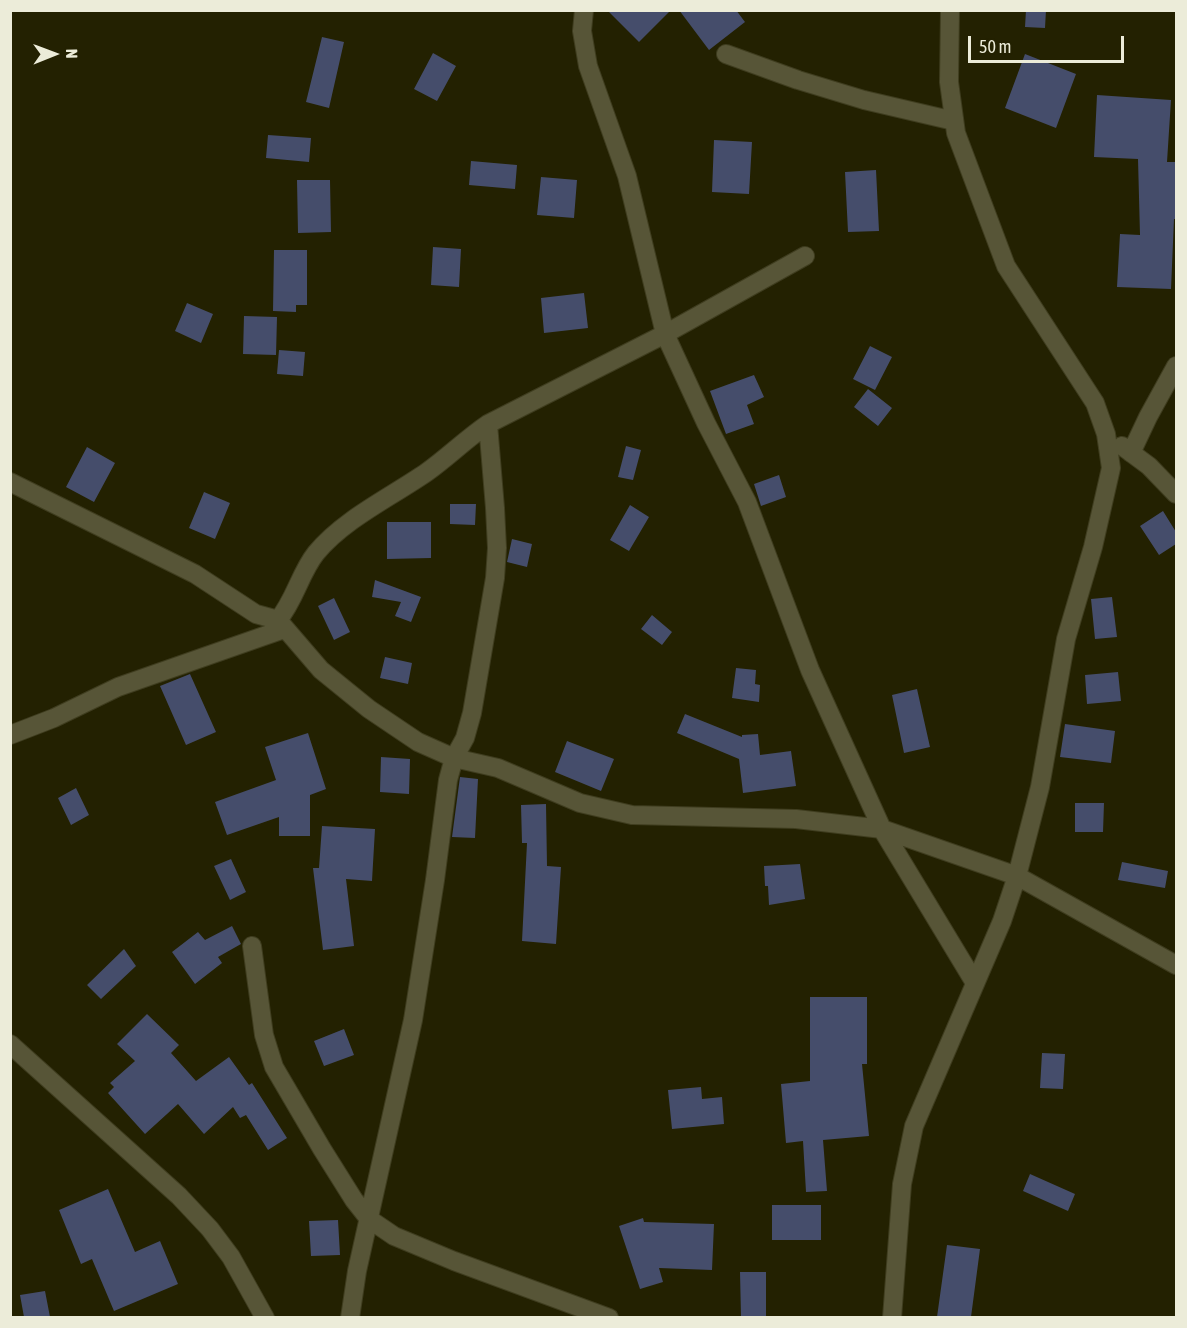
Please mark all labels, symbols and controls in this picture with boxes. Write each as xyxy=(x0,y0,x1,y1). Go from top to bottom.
north arrow xyxy=(24,24,84,84)
scale bar xyxy=(971,24,1127,62)
text: 50 m xyxy=(979,36,1011,57)
text: N xyxy=(63,49,81,59)

